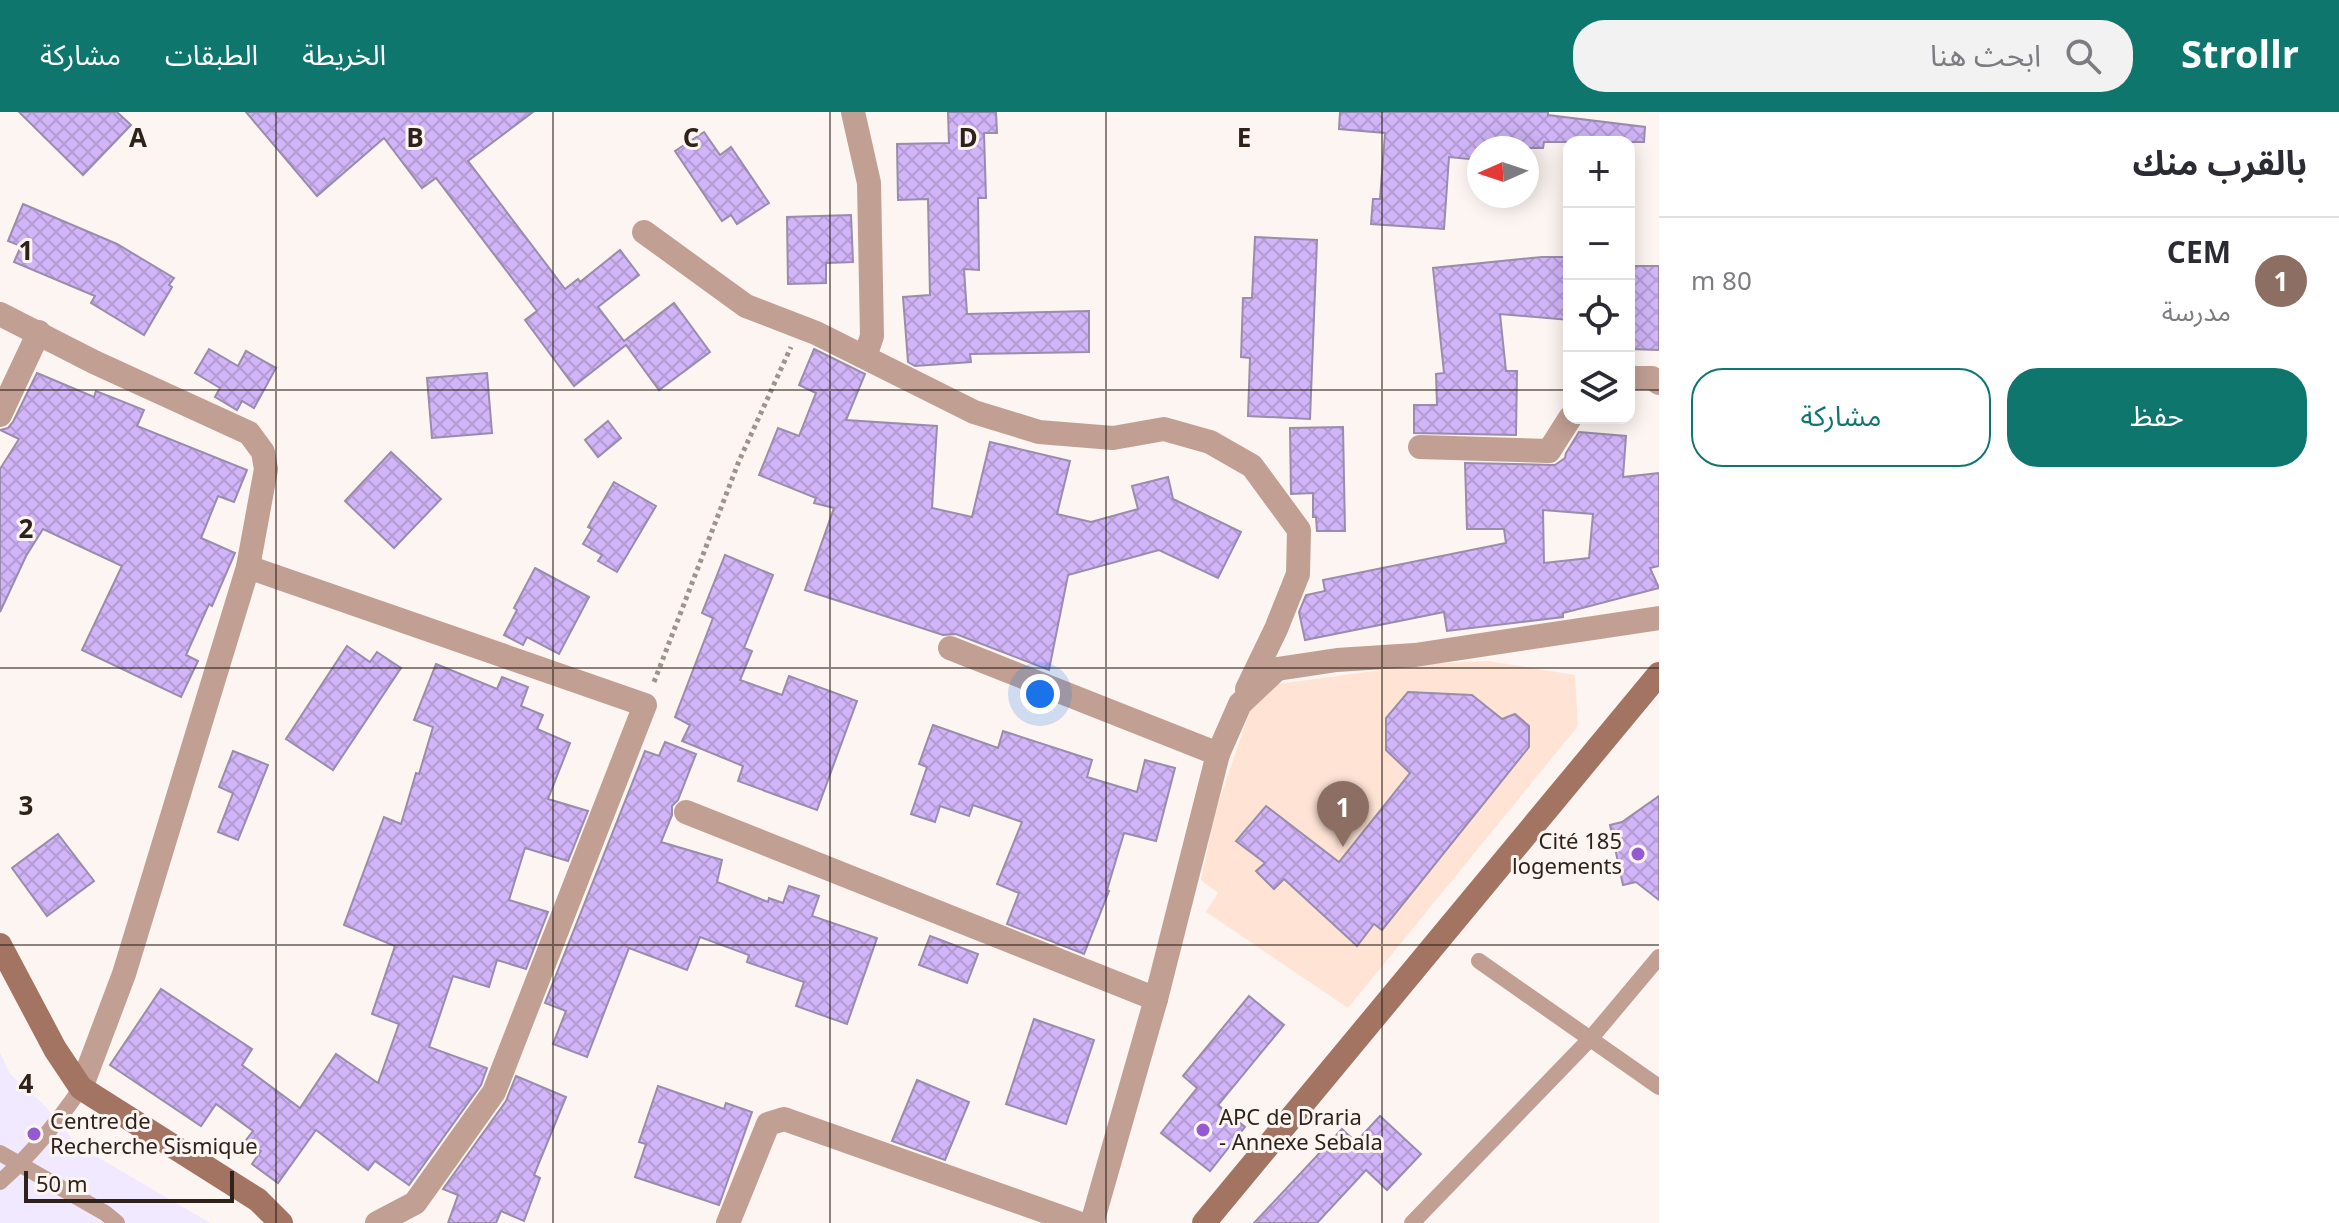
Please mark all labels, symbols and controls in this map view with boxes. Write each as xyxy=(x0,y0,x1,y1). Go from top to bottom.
text: Strollr xyxy=(2181,16,2299,96)
search box xyxy=(1573,20,2133,92)
text: ابحث هنا xyxy=(1930,25,2041,88)
text: مشاركة xyxy=(40,27,121,86)
text: الطبقات xyxy=(165,27,258,86)
text: الخريطة xyxy=(302,27,386,86)
icon: search xyxy=(2061,34,2105,78)
text: A xyxy=(129,111,147,166)
text: B xyxy=(406,111,424,166)
text: C xyxy=(683,111,699,166)
text: D xyxy=(958,111,978,166)
text: E xyxy=(1237,111,1251,166)
text: بالقرب منك xyxy=(2132,128,2307,200)
north arrow xyxy=(1467,136,1539,208)
map controls xyxy=(1563,136,1635,424)
button: + xyxy=(1563,136,1635,208)
button: − xyxy=(1563,208,1635,280)
text: CEM xyxy=(2167,222,2231,285)
text: 1 xyxy=(19,224,33,279)
text: 80 m xyxy=(1691,254,1752,309)
text: 1 xyxy=(2274,255,2288,310)
button: locate xyxy=(1563,280,1635,352)
text: مدرسة xyxy=(2162,285,2231,340)
button: layers xyxy=(1563,352,1635,424)
button: مشاركة xyxy=(1691,368,1991,467)
button: حفظ xyxy=(2007,368,2307,467)
text: 2 xyxy=(19,502,34,557)
your location xyxy=(1020,674,1060,714)
text: 3 xyxy=(19,779,33,834)
pin: 1 xyxy=(1317,781,1369,847)
place label: Cité 185 logements xyxy=(1512,819,1622,890)
marker: Cité 185 logements xyxy=(1629,845,1647,863)
text: 4 xyxy=(19,1057,34,1112)
place label: APC de Draria - Annexe Sebala xyxy=(1219,1095,1383,1166)
place label: Centre de Recherche Sismique xyxy=(50,1099,258,1170)
marker: APC de Draria - Annexe Sebala xyxy=(1194,1121,1212,1139)
marker: Centre de Recherche Sismique xyxy=(25,1125,43,1143)
text: 50 m xyxy=(36,1162,87,1208)
scale bar xyxy=(24,1167,234,1203)

